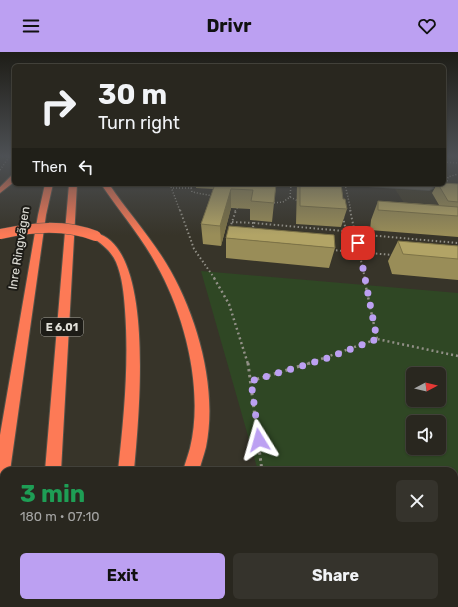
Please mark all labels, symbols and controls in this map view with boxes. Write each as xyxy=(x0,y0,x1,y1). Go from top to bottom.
icon: menu xyxy=(20,15,42,37)
text: Drivr xyxy=(206,15,252,37)
icon: heart xyxy=(416,15,438,37)
text: 30 m xyxy=(98,78,167,111)
icon: right xyxy=(32,80,84,132)
text: Turn right xyxy=(98,112,180,134)
icon: left xyxy=(75,156,97,178)
text: Then xyxy=(32,158,67,176)
street label: Inre Ringvägen xyxy=(6,205,32,291)
pin xyxy=(341,226,375,260)
icon: arrive xyxy=(347,232,369,254)
road number: E 6.01 xyxy=(41,318,83,336)
north arrow xyxy=(406,367,446,407)
map controls xyxy=(406,367,446,455)
button: sound xyxy=(406,415,446,455)
position arrow xyxy=(238,419,280,461)
text: 3 min xyxy=(20,480,85,508)
button: close xyxy=(396,480,438,522)
text: 180 m · 07:10 xyxy=(20,509,100,524)
button: Exit xyxy=(20,553,225,599)
button: Share xyxy=(233,553,438,599)

